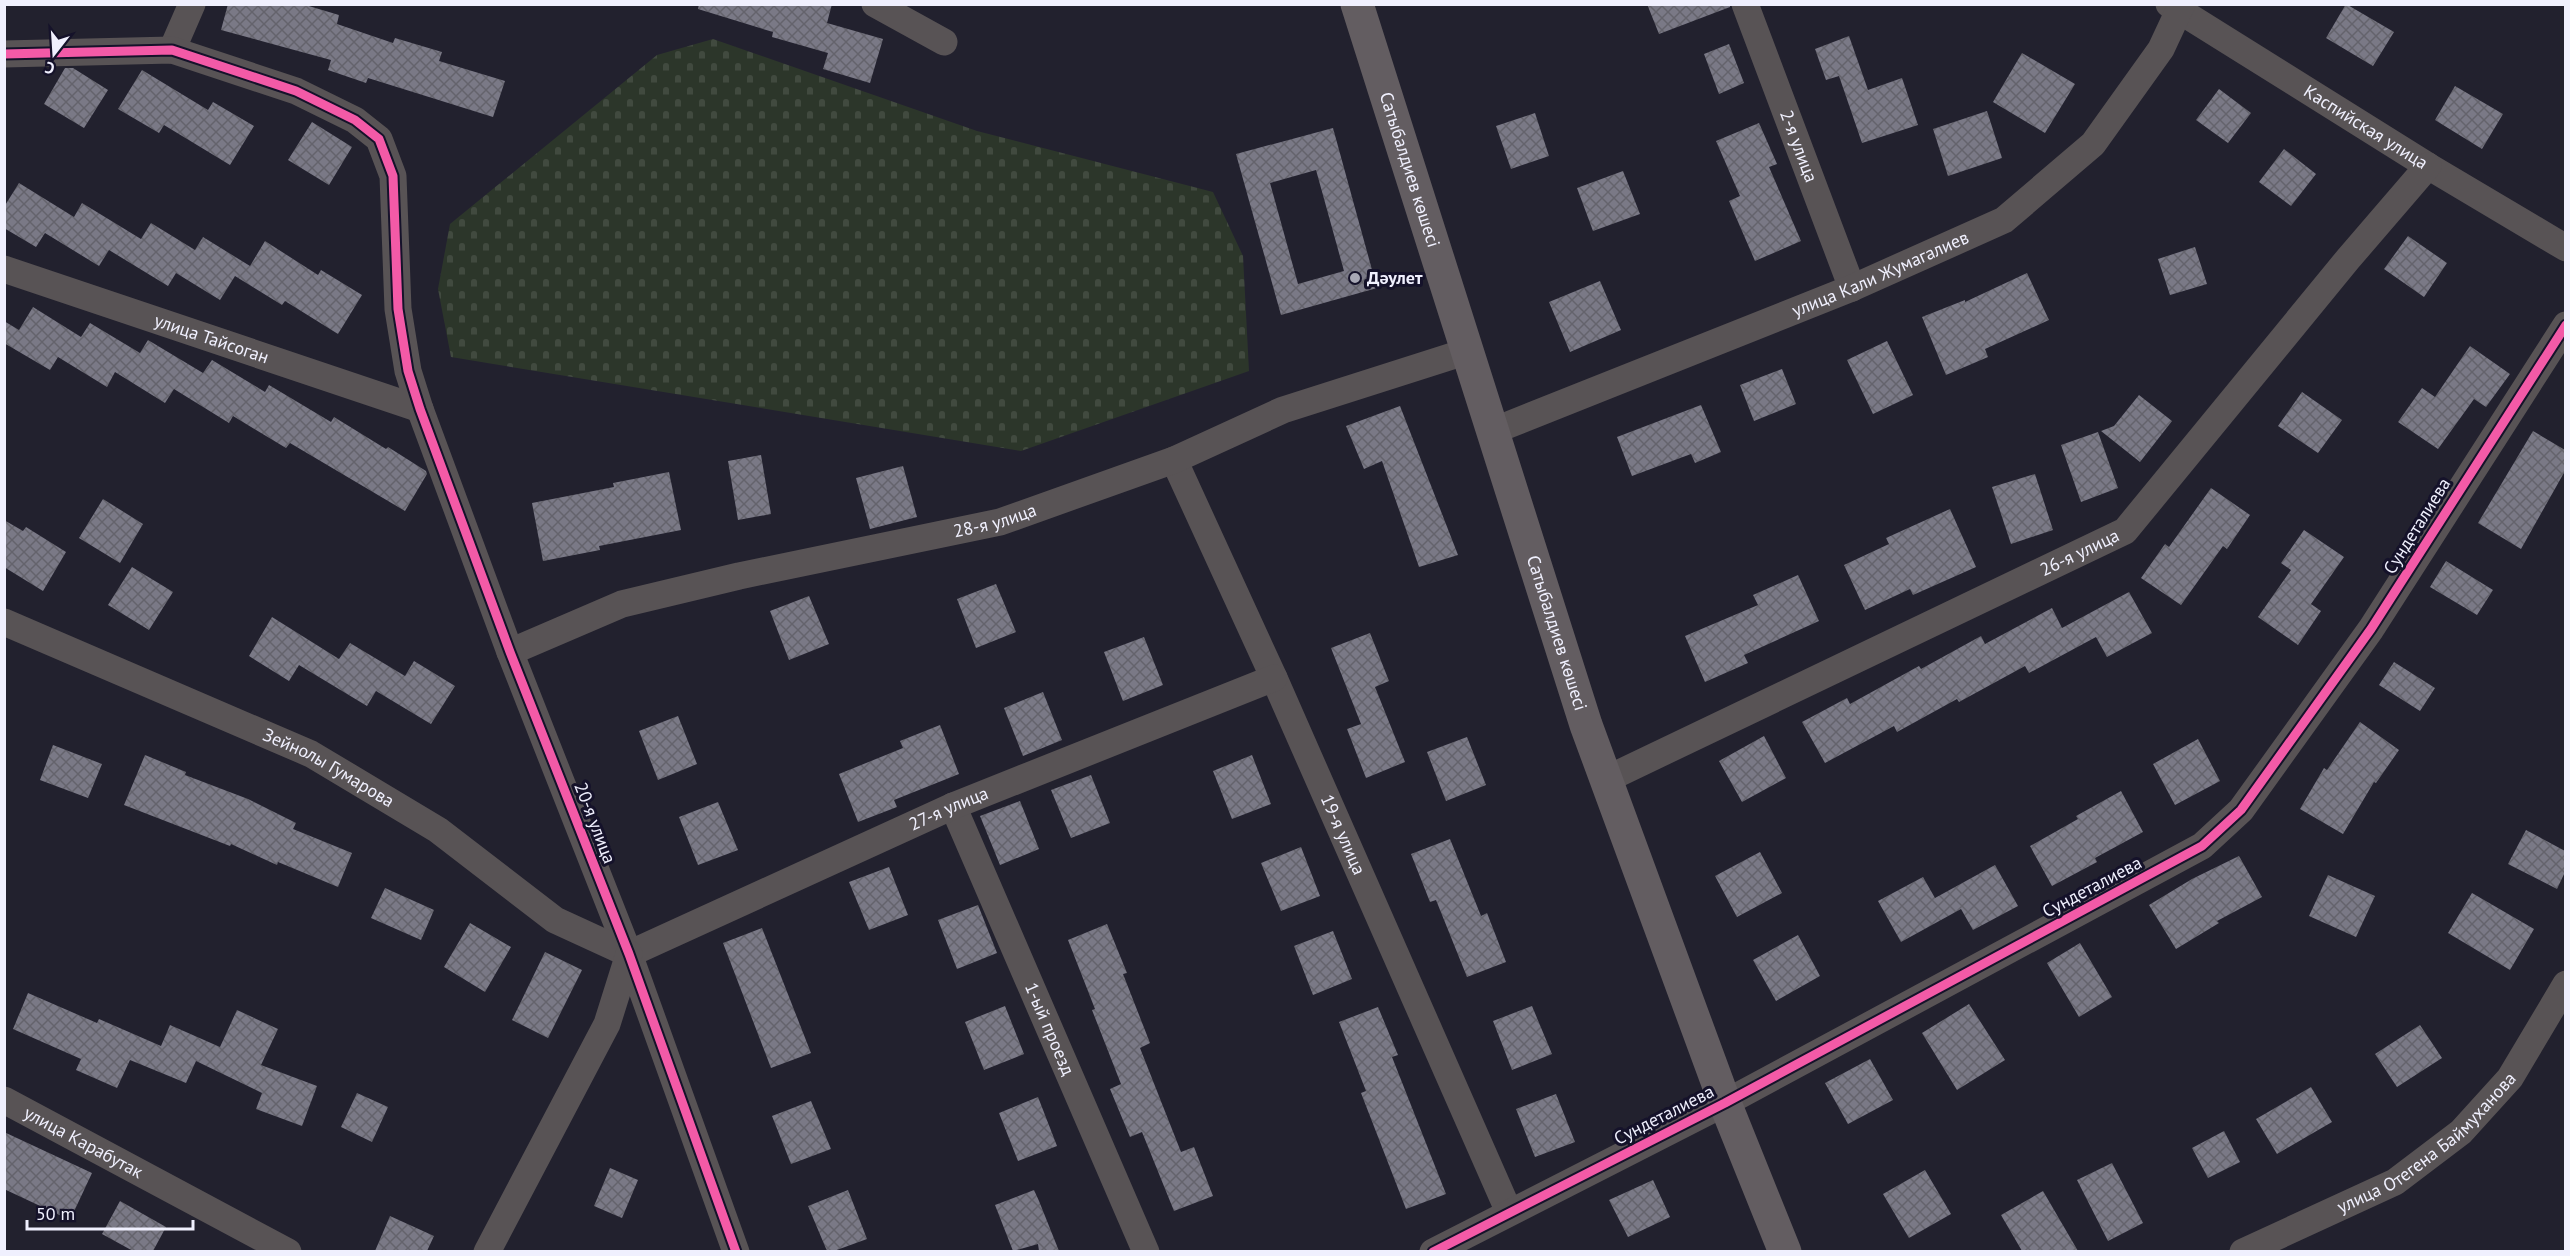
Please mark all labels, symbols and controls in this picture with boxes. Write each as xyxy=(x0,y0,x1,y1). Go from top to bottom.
north arrow xyxy=(24,24,84,84)
text: С xyxy=(42,57,57,79)
street label: Каспийская улица xyxy=(2300,79,2432,174)
street label: Сатыбалдиев көшесі xyxy=(1375,89,1446,250)
street label: 2-я улица xyxy=(1775,107,1823,185)
street label: улица Кали Жумагалиев xyxy=(1788,225,1972,322)
place label: Дәулет xyxy=(1367,266,1423,289)
marker: Дәулет xyxy=(1348,271,1362,285)
street label: улица Тайсоган xyxy=(151,308,272,368)
street label: Сундеталиева xyxy=(2378,473,2455,578)
street label: 28-я улица xyxy=(951,498,1039,542)
street label: 26-я улица xyxy=(2036,523,2123,581)
street label: Сатыбалдиев көшесі xyxy=(1522,552,1593,713)
street label: Зейнолы Гумарова xyxy=(260,723,399,812)
street label: 20-я улица xyxy=(569,779,621,867)
street label: 27-я улица xyxy=(905,781,991,836)
street label: 19-я улица xyxy=(1316,791,1371,878)
street label: Сундеталиева xyxy=(2038,851,2145,922)
street label: 1-ый проезд xyxy=(1020,979,1080,1079)
street label: улица Отегена Баймуханова xyxy=(2333,1067,2521,1218)
street label: Сундеталиева xyxy=(1610,1080,1718,1150)
street label: улица Карабутак xyxy=(20,1101,147,1183)
scale bar xyxy=(27,1193,194,1231)
text: 50 m xyxy=(36,1202,75,1225)

